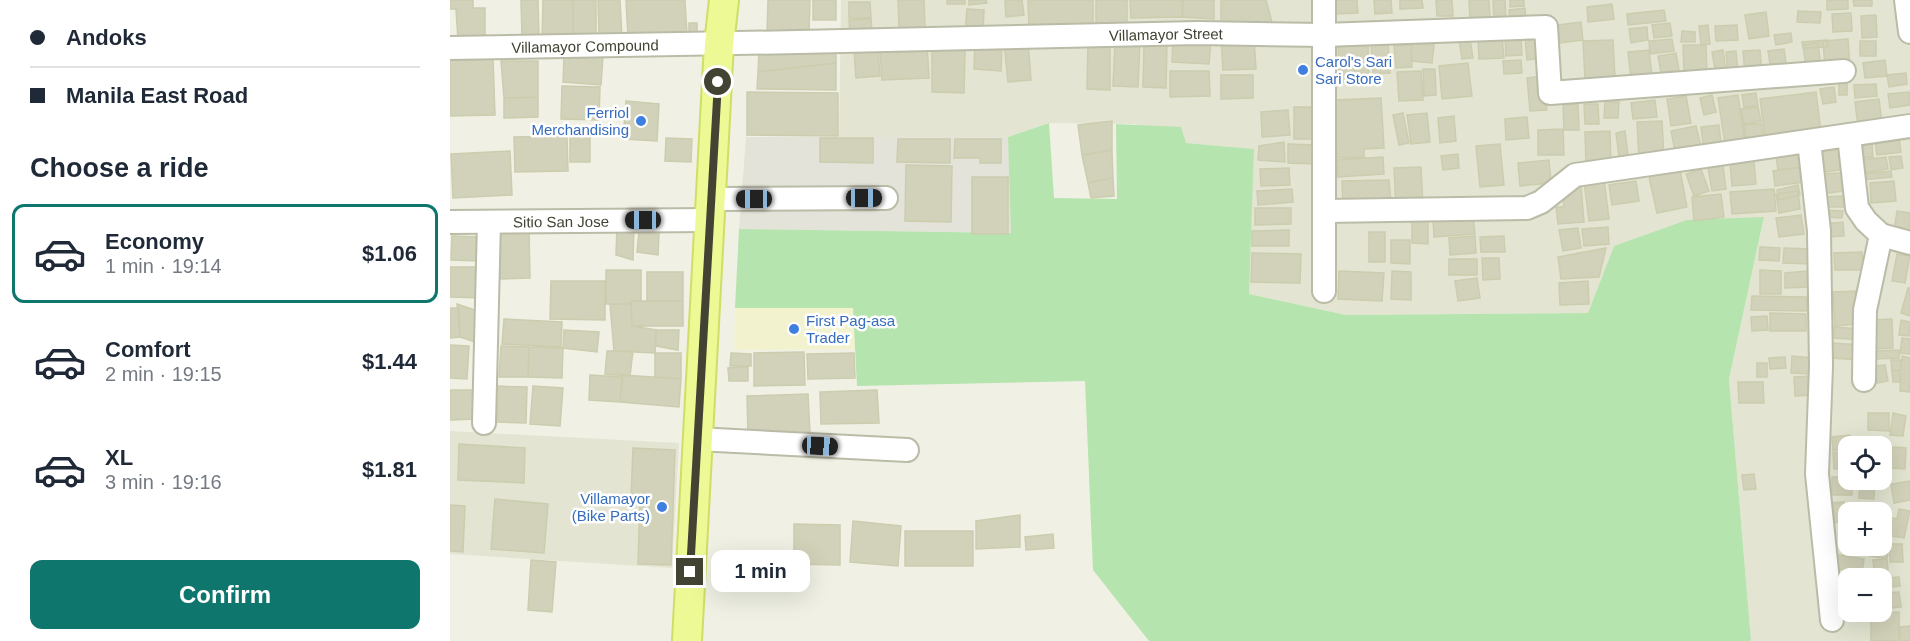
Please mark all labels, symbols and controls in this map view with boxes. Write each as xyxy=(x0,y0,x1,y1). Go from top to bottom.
street label: Villamayor Street xyxy=(1109,24,1224,44)
text: Andoks xyxy=(66,25,147,50)
street label: Villamayor Compound xyxy=(511,36,659,55)
place label: Carol's Sari Sari Store xyxy=(1315,53,1392,87)
marker: Carol's Sari Sari Store xyxy=(1296,63,1310,77)
route start xyxy=(704,68,731,95)
text: Manila East Road xyxy=(66,83,248,108)
place label: Ferriol Merchandising xyxy=(531,104,629,138)
marker: Ferriol Merchandising xyxy=(634,114,648,128)
text: Choose a ride xyxy=(30,153,209,183)
car xyxy=(846,189,882,207)
car xyxy=(736,190,772,208)
car xyxy=(625,211,661,229)
street label: Sitio San Jose xyxy=(513,212,609,230)
icon: car xyxy=(33,227,87,281)
text: Economy xyxy=(105,229,204,254)
text: $1.06 xyxy=(362,241,417,266)
text: 1 min · 19:14 xyxy=(105,255,222,277)
place label: First Pag-asa Trader xyxy=(806,312,896,346)
marker: First Pag-asa Trader xyxy=(787,322,801,336)
icon: car xyxy=(33,335,87,389)
text: Comfort xyxy=(105,337,191,362)
text: $1.44 xyxy=(362,349,417,374)
text: 2 min · 19:15 xyxy=(105,363,222,385)
car xyxy=(802,436,838,456)
map controls xyxy=(1838,436,1892,622)
button: locate xyxy=(1838,436,1892,490)
icon: car xyxy=(33,443,87,497)
text: XL xyxy=(105,445,133,470)
text: $1.81 xyxy=(362,457,417,482)
text: 3 min · 19:16 xyxy=(105,471,222,493)
place label: Villamayor (Bike Parts) xyxy=(572,490,650,524)
marker: Villamayor (Bike Parts) xyxy=(655,500,669,514)
button: + xyxy=(1838,502,1892,556)
callout: 1 min xyxy=(711,551,810,593)
route end xyxy=(676,558,703,585)
button: Confirm xyxy=(30,560,420,629)
text: 1 min xyxy=(734,560,787,582)
button: − xyxy=(1838,568,1892,622)

